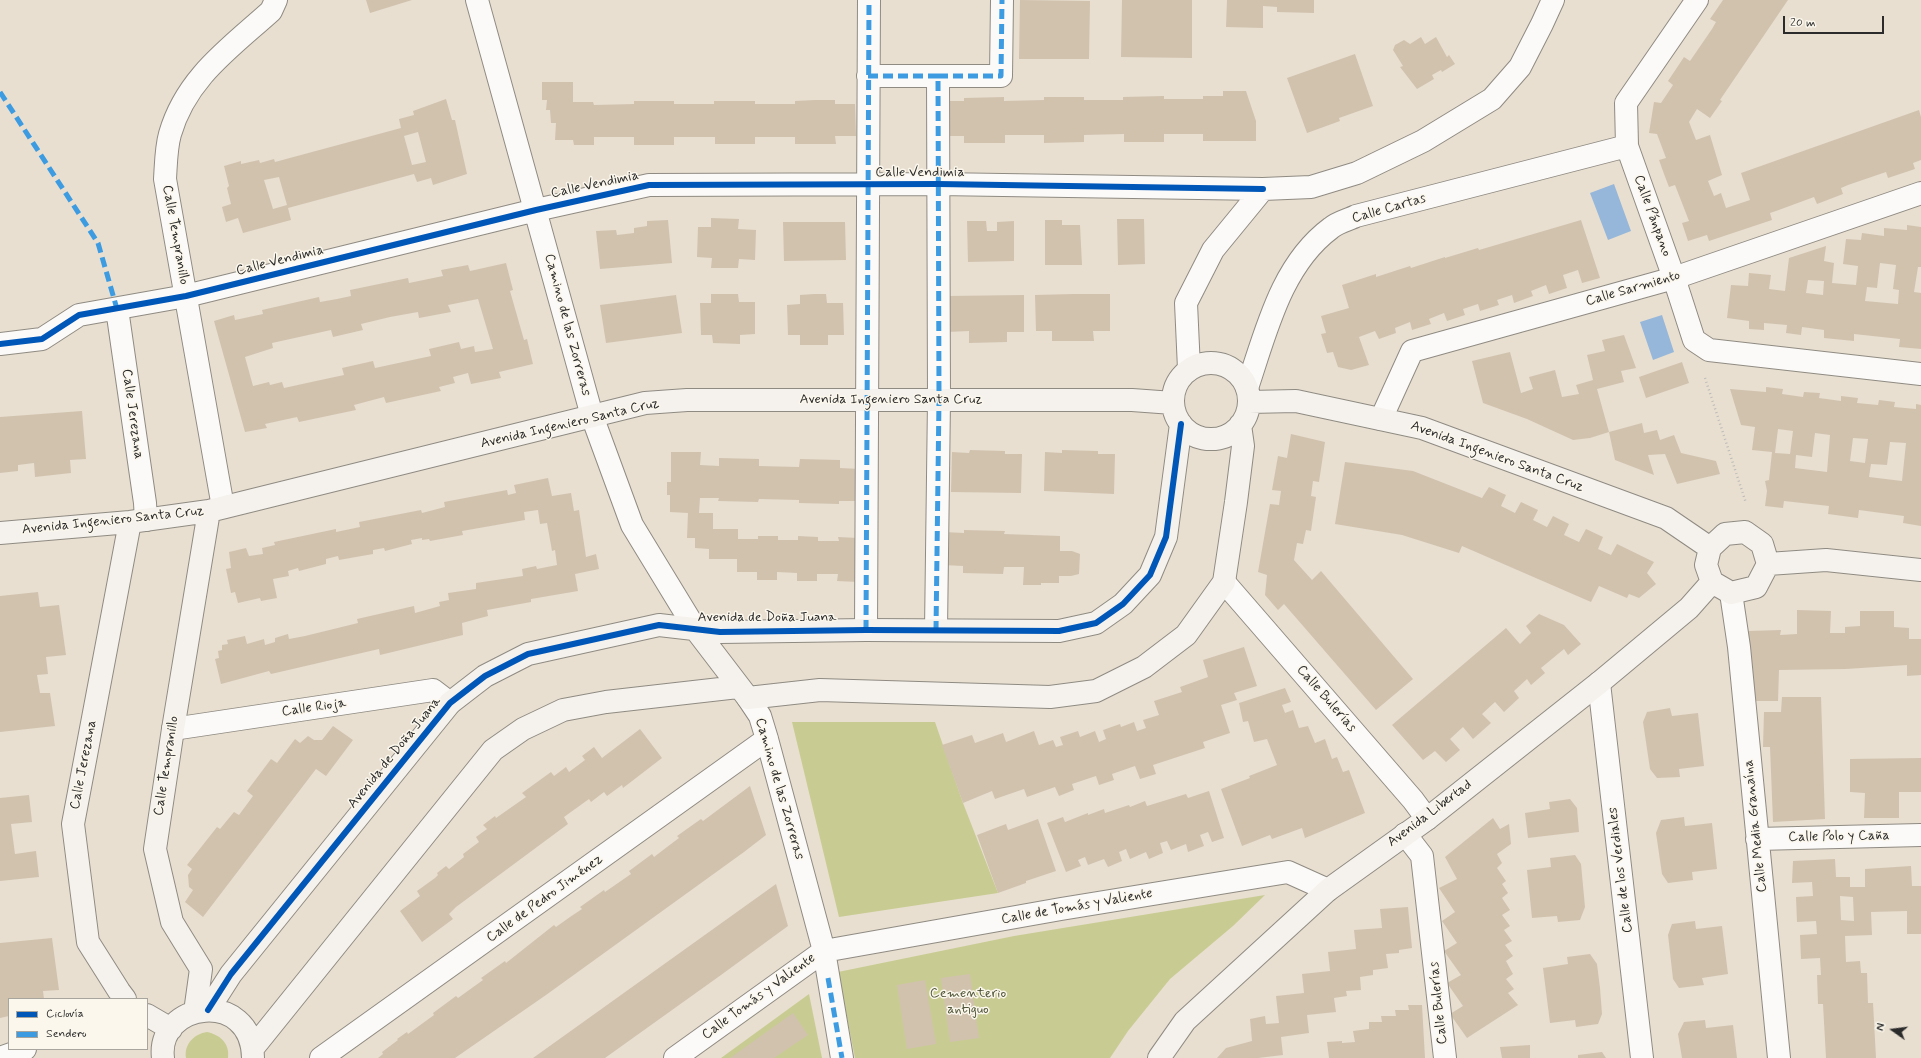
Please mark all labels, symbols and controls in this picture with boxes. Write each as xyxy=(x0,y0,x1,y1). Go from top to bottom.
scale bar xyxy=(1785,8,1886,34)
text: 20 m xyxy=(1790,15,1816,31)
street label: Calle Vendimia xyxy=(875,165,965,181)
street label: Calle Vendimia xyxy=(549,167,641,203)
street label: Calle Pánpano xyxy=(1629,173,1675,259)
street label: Calle Tempranillo xyxy=(158,184,192,286)
street label: Calle Cartas xyxy=(1350,190,1428,228)
street label: Calle Vendimia xyxy=(235,242,325,280)
street label: Camino de las Zorreras xyxy=(540,252,594,398)
street label: Calle Sarmiento xyxy=(1584,267,1682,311)
street label: Calle Jerezana xyxy=(117,368,147,460)
street label: Avenida Ingeniero Santa Cruz xyxy=(800,392,982,408)
street label: Avenida Ingeniero Santa Cruz xyxy=(479,395,661,453)
street label: Avenida Ingeniero Santa Cruz xyxy=(1408,418,1586,496)
street label: Avenida Ingeniero Santa Cruz xyxy=(21,503,205,539)
street label: Avenida de Doña Juana xyxy=(698,610,836,626)
street label: Calle Bulerías xyxy=(1292,662,1360,736)
street label: Avenida de Doña Juana xyxy=(345,694,445,812)
street label: Calle Rioja xyxy=(281,695,347,721)
street label: Calle Tempranillo xyxy=(151,715,183,817)
street label: Camino de las Zorreras xyxy=(751,716,807,862)
street label: Calle Jerezana xyxy=(67,719,101,811)
street label: Calle Media Granaína xyxy=(1741,759,1771,893)
street label: Avenida Libertad xyxy=(1384,777,1476,851)
street label: Calle de los Verdiales xyxy=(1605,806,1637,934)
street label: Calle Polo y Caña xyxy=(1788,828,1890,846)
street label: Calle de Pedro Jiménez xyxy=(484,851,606,947)
street label: Calle de Tomás y Valiente xyxy=(1000,885,1154,929)
street label: Calle Tomás y Valiente xyxy=(699,950,819,1044)
street label: Calle Bulerías xyxy=(1426,961,1452,1045)
park label: Cementerio antiguo xyxy=(930,986,1006,1018)
legend xyxy=(8,998,148,1050)
text: Ciclovía xyxy=(46,1006,84,1022)
north arrow xyxy=(1873,1010,1913,1050)
text: N xyxy=(1874,1022,1889,1032)
text: Sendero xyxy=(46,1026,87,1042)

